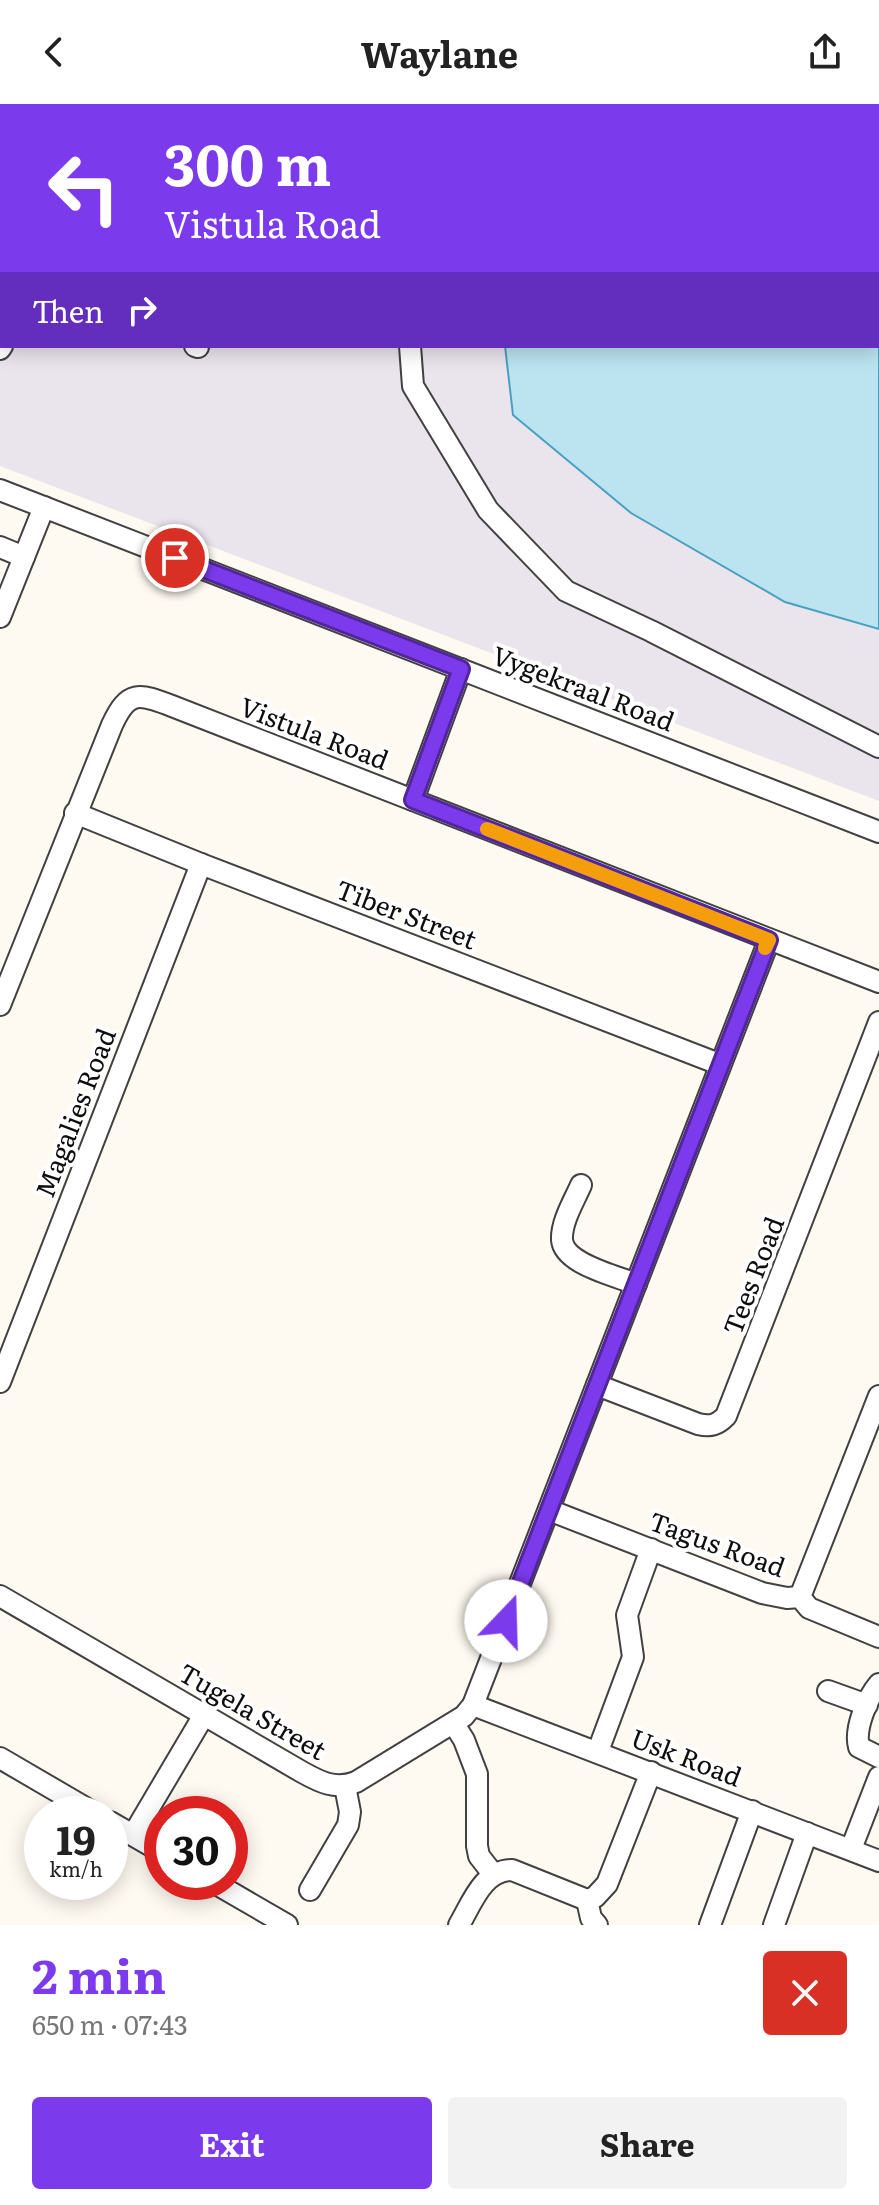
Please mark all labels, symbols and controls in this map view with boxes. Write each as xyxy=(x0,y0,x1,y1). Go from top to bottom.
text: Waylane xyxy=(361,26,518,79)
icon: back xyxy=(32,30,76,74)
icon: share xyxy=(803,30,847,74)
text: 300 m xyxy=(164,120,331,203)
icon: left xyxy=(32,136,136,240)
text: Vistula Road xyxy=(164,196,381,249)
text: Then xyxy=(32,288,104,332)
icon: right xyxy=(120,288,164,332)
pin xyxy=(141,524,209,592)
icon: arrive xyxy=(153,536,197,580)
street label: Vygekraal Road xyxy=(487,634,681,739)
street label: Vistula Road xyxy=(235,685,395,778)
street label: Tiber Street xyxy=(331,868,483,958)
street label: Magalies Road xyxy=(24,1022,124,1202)
street label: Tees Road xyxy=(711,1210,792,1340)
street label: Tagus Road xyxy=(644,1500,792,1585)
position arrow xyxy=(464,1579,548,1663)
street label: Tugela Street xyxy=(172,1652,335,1768)
street label: Usk Road xyxy=(626,1717,748,1795)
speed limit sign: 30 xyxy=(144,1796,248,1900)
text: 19 xyxy=(56,1808,96,1867)
text: km/h xyxy=(49,1853,103,1883)
text: 2 min xyxy=(32,1938,166,2009)
button: close xyxy=(763,1951,847,2035)
text: 650 m · 07:43 xyxy=(32,2004,188,2043)
button: Exit xyxy=(32,2097,432,2189)
button: Share xyxy=(448,2097,847,2189)

